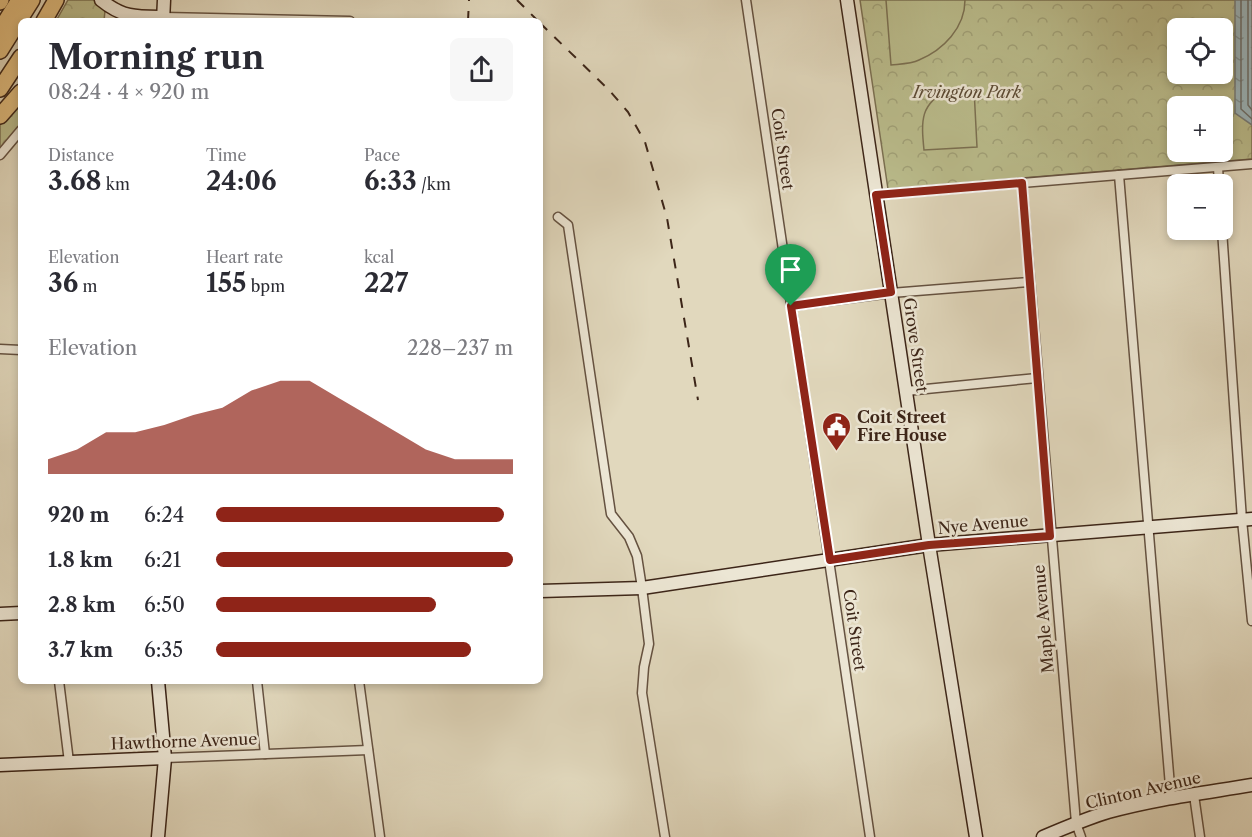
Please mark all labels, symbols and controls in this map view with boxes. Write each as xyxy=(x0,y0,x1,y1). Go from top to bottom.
map controls xyxy=(1167,18,1233,240)
button: locate xyxy=(1167,18,1233,84)
text: Morning run xyxy=(48,37,264,78)
button: share xyxy=(450,38,513,101)
text: 08:24 · 4 × 920 m xyxy=(48,80,209,104)
park label: Irvington Park xyxy=(911,82,1022,102)
button: + xyxy=(1167,96,1233,162)
street label: Coit Street xyxy=(767,107,799,191)
text: Distance xyxy=(48,145,114,165)
text: Time xyxy=(206,145,246,165)
text: Pace xyxy=(364,145,400,165)
text: 3.68 xyxy=(48,165,101,197)
text: 24:06 xyxy=(206,165,277,197)
text: 6:33 xyxy=(364,165,417,197)
text: km xyxy=(101,174,130,194)
text: /km xyxy=(417,174,451,194)
button: − xyxy=(1167,174,1233,240)
pin xyxy=(765,244,816,306)
text: Elevation xyxy=(48,247,119,267)
text: Heart rate xyxy=(206,247,283,267)
text: kcal xyxy=(364,247,394,267)
icon: arrive xyxy=(774,253,807,286)
text: 36 xyxy=(48,267,78,299)
text: 155 xyxy=(206,267,246,299)
text: 227 xyxy=(364,267,408,299)
text: m xyxy=(78,276,97,296)
text: bpm xyxy=(246,276,285,296)
street label: Grove Street xyxy=(899,296,933,394)
text: Elevation xyxy=(48,336,137,360)
text: 228–237 m xyxy=(407,336,513,360)
place label: Coit Street Fire House xyxy=(857,407,947,445)
public building icon: Coit Street Fire House xyxy=(820,410,852,452)
text: 920 m xyxy=(48,503,109,527)
text: 6:24 xyxy=(144,503,184,527)
street label: Nye Avenue xyxy=(937,510,1029,538)
text: 1.8 km xyxy=(48,548,113,572)
text: 6:21 xyxy=(144,548,181,572)
street label: Maple Avenue xyxy=(1028,564,1058,674)
street label: Coit Street xyxy=(839,588,871,672)
text: 2.8 km xyxy=(48,593,116,617)
text: 6:50 xyxy=(144,593,185,617)
text: 3.7 km xyxy=(48,638,113,662)
text: 6:35 xyxy=(144,638,183,662)
street label: Hawthorne Avenue xyxy=(110,728,258,754)
street label: Clinton Avenue xyxy=(1083,767,1203,813)

